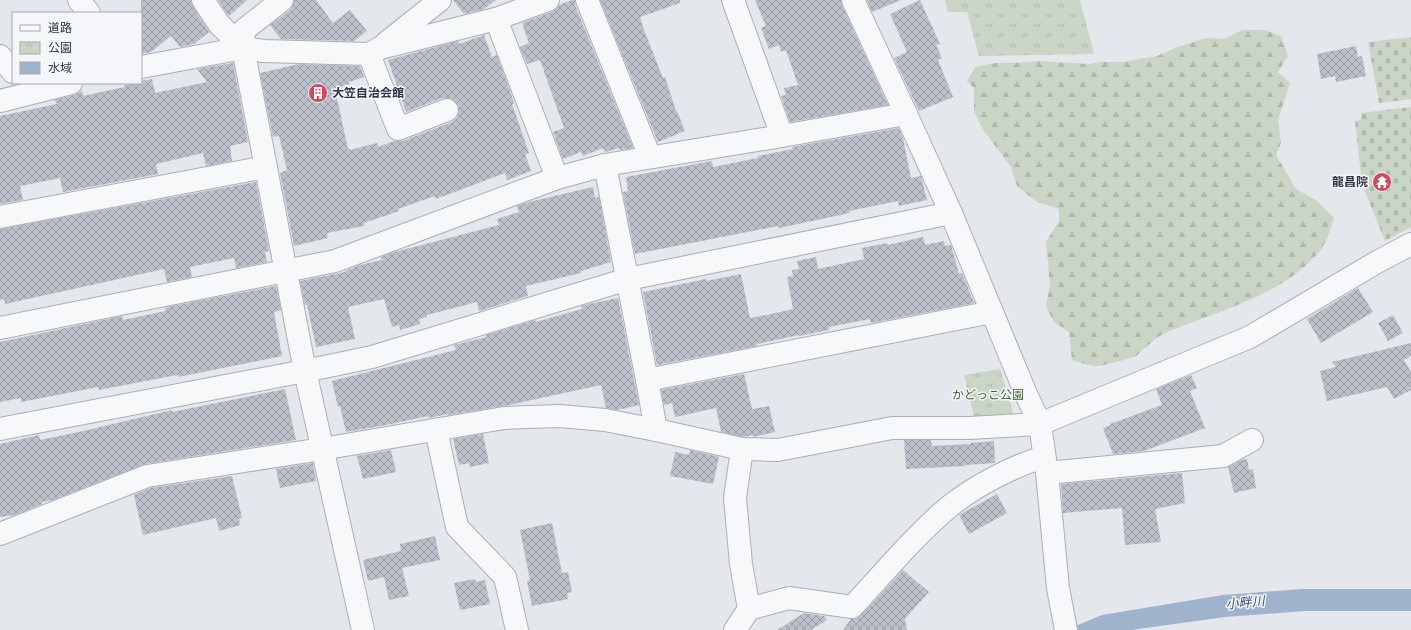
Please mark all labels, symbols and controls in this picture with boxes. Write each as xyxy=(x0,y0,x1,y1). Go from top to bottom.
legend xyxy=(12,12,142,84)
text: 道路 xyxy=(48,21,72,35)
text: 公園 xyxy=(48,41,72,55)
text: 水域 xyxy=(48,61,72,75)
building icon: 大笠自治会館 xyxy=(307,82,329,104)
place label: 大笠自治会館 xyxy=(332,86,404,100)
temple icon: 龍昌院 xyxy=(1371,171,1393,193)
place label: 龍昌院 xyxy=(1332,175,1368,189)
park label: かどっこ公園 xyxy=(952,388,1024,402)
water label: 小畔川 xyxy=(1225,593,1267,612)

